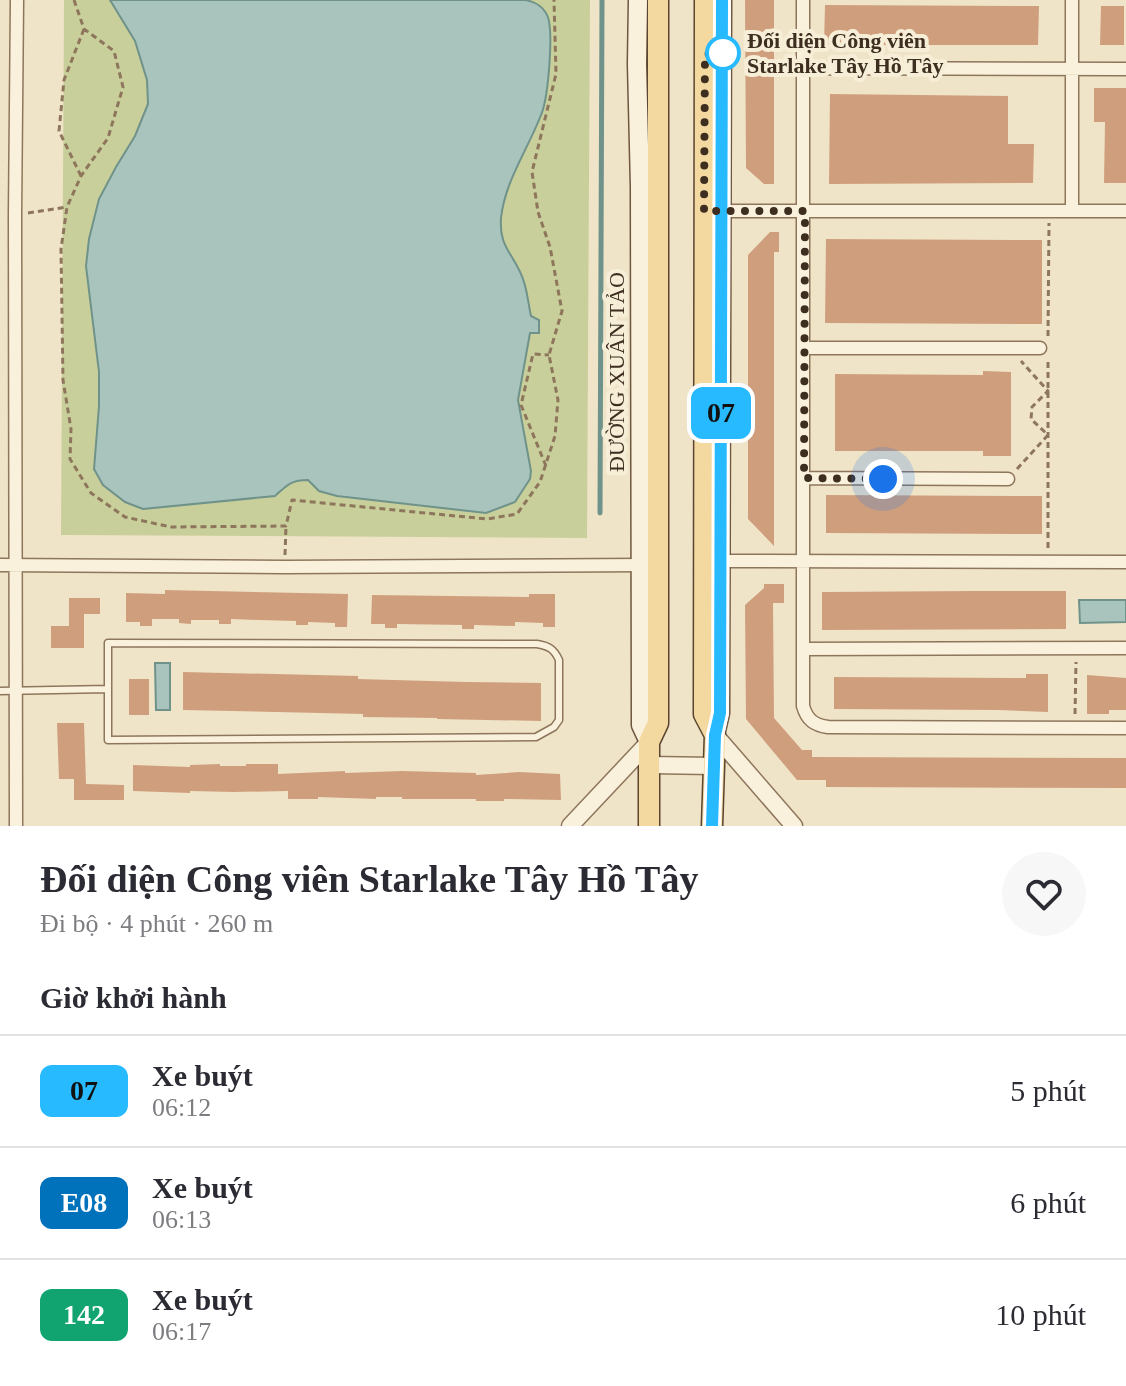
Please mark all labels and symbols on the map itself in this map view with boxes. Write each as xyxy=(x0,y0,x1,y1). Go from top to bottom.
place label: Đối diện Công viên Starlake Tây Hồ Tây xyxy=(747,28,944,78)
marker: Đối diện Công viên Starlake Tây Hồ Tây xyxy=(706,36,740,70)
street label: ĐƯỜNG XUÂN TẢO xyxy=(604,272,629,472)
line badge: 07 xyxy=(685,387,757,439)
your location xyxy=(863,459,903,499)

